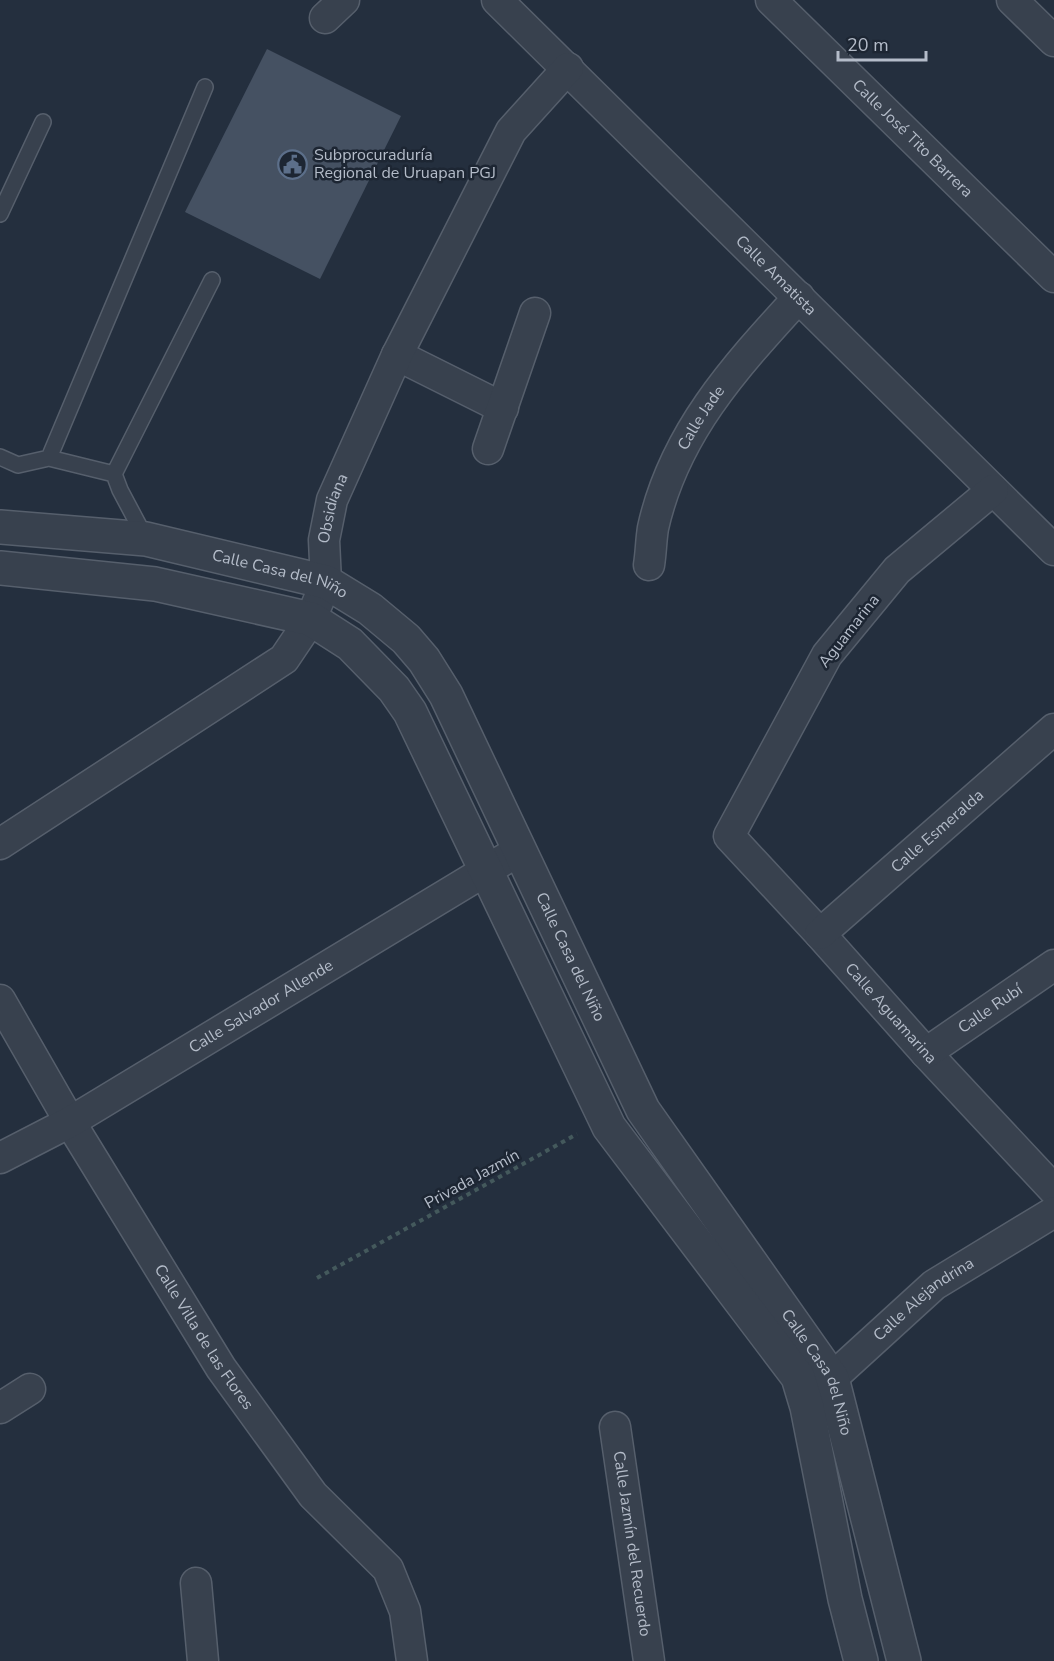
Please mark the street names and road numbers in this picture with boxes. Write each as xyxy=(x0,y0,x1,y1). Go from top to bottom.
street label: Calle José Tito Barrera xyxy=(847,74,978,203)
street label: Calle Amatista xyxy=(731,230,821,320)
street label: Calle Jade xyxy=(672,381,730,454)
street label: Obsidiana xyxy=(313,470,354,545)
street label: Calle Casa del Niño xyxy=(210,544,352,604)
street label: Aguamarina xyxy=(813,590,885,672)
street label: Calle Esmeralda xyxy=(886,784,989,878)
street label: Calle Casa del Niño xyxy=(530,889,610,1025)
street label: Calle Salvador Allende xyxy=(185,954,337,1059)
street label: Calle Aguamarina xyxy=(840,958,942,1069)
street label: Calle Rubí xyxy=(954,978,1028,1039)
street label: Privada Jazmín xyxy=(421,1144,523,1214)
street label: Calle Alejandrina xyxy=(868,1252,978,1346)
street label: Calle Villa de las Flores xyxy=(149,1260,259,1414)
street label: Calle Casa del Niño xyxy=(776,1305,857,1438)
street label: Calle Jazmín del Recuerdo xyxy=(608,1449,656,1638)

